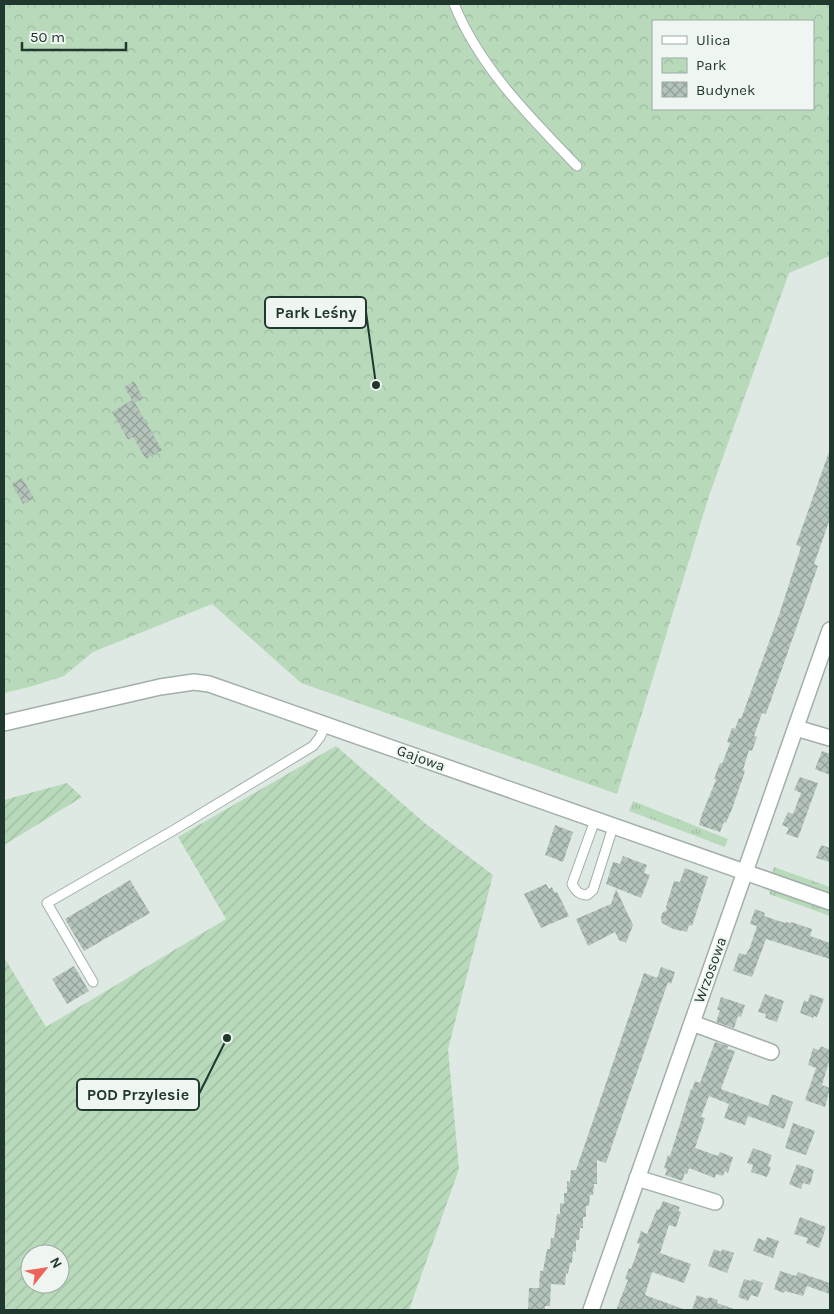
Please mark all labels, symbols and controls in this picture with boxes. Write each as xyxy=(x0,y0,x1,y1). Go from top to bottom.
scale bar xyxy=(22,20,126,52)
legend xyxy=(652,20,814,110)
text: 50 m xyxy=(30,28,65,46)
text: Ulica xyxy=(696,31,730,49)
text: Park xyxy=(696,56,726,74)
text: Budynek xyxy=(696,81,755,99)
callout: Park Leśny xyxy=(265,297,366,328)
text: Park Leśny xyxy=(275,303,357,322)
street label: Gajowa xyxy=(394,741,448,775)
street label: Wrzosowa xyxy=(690,935,730,1005)
callout: POD Przylesie xyxy=(77,1079,199,1110)
text: POD Przylesie xyxy=(87,1085,189,1104)
north arrow xyxy=(20,1244,70,1294)
text: N xyxy=(46,1254,66,1271)

